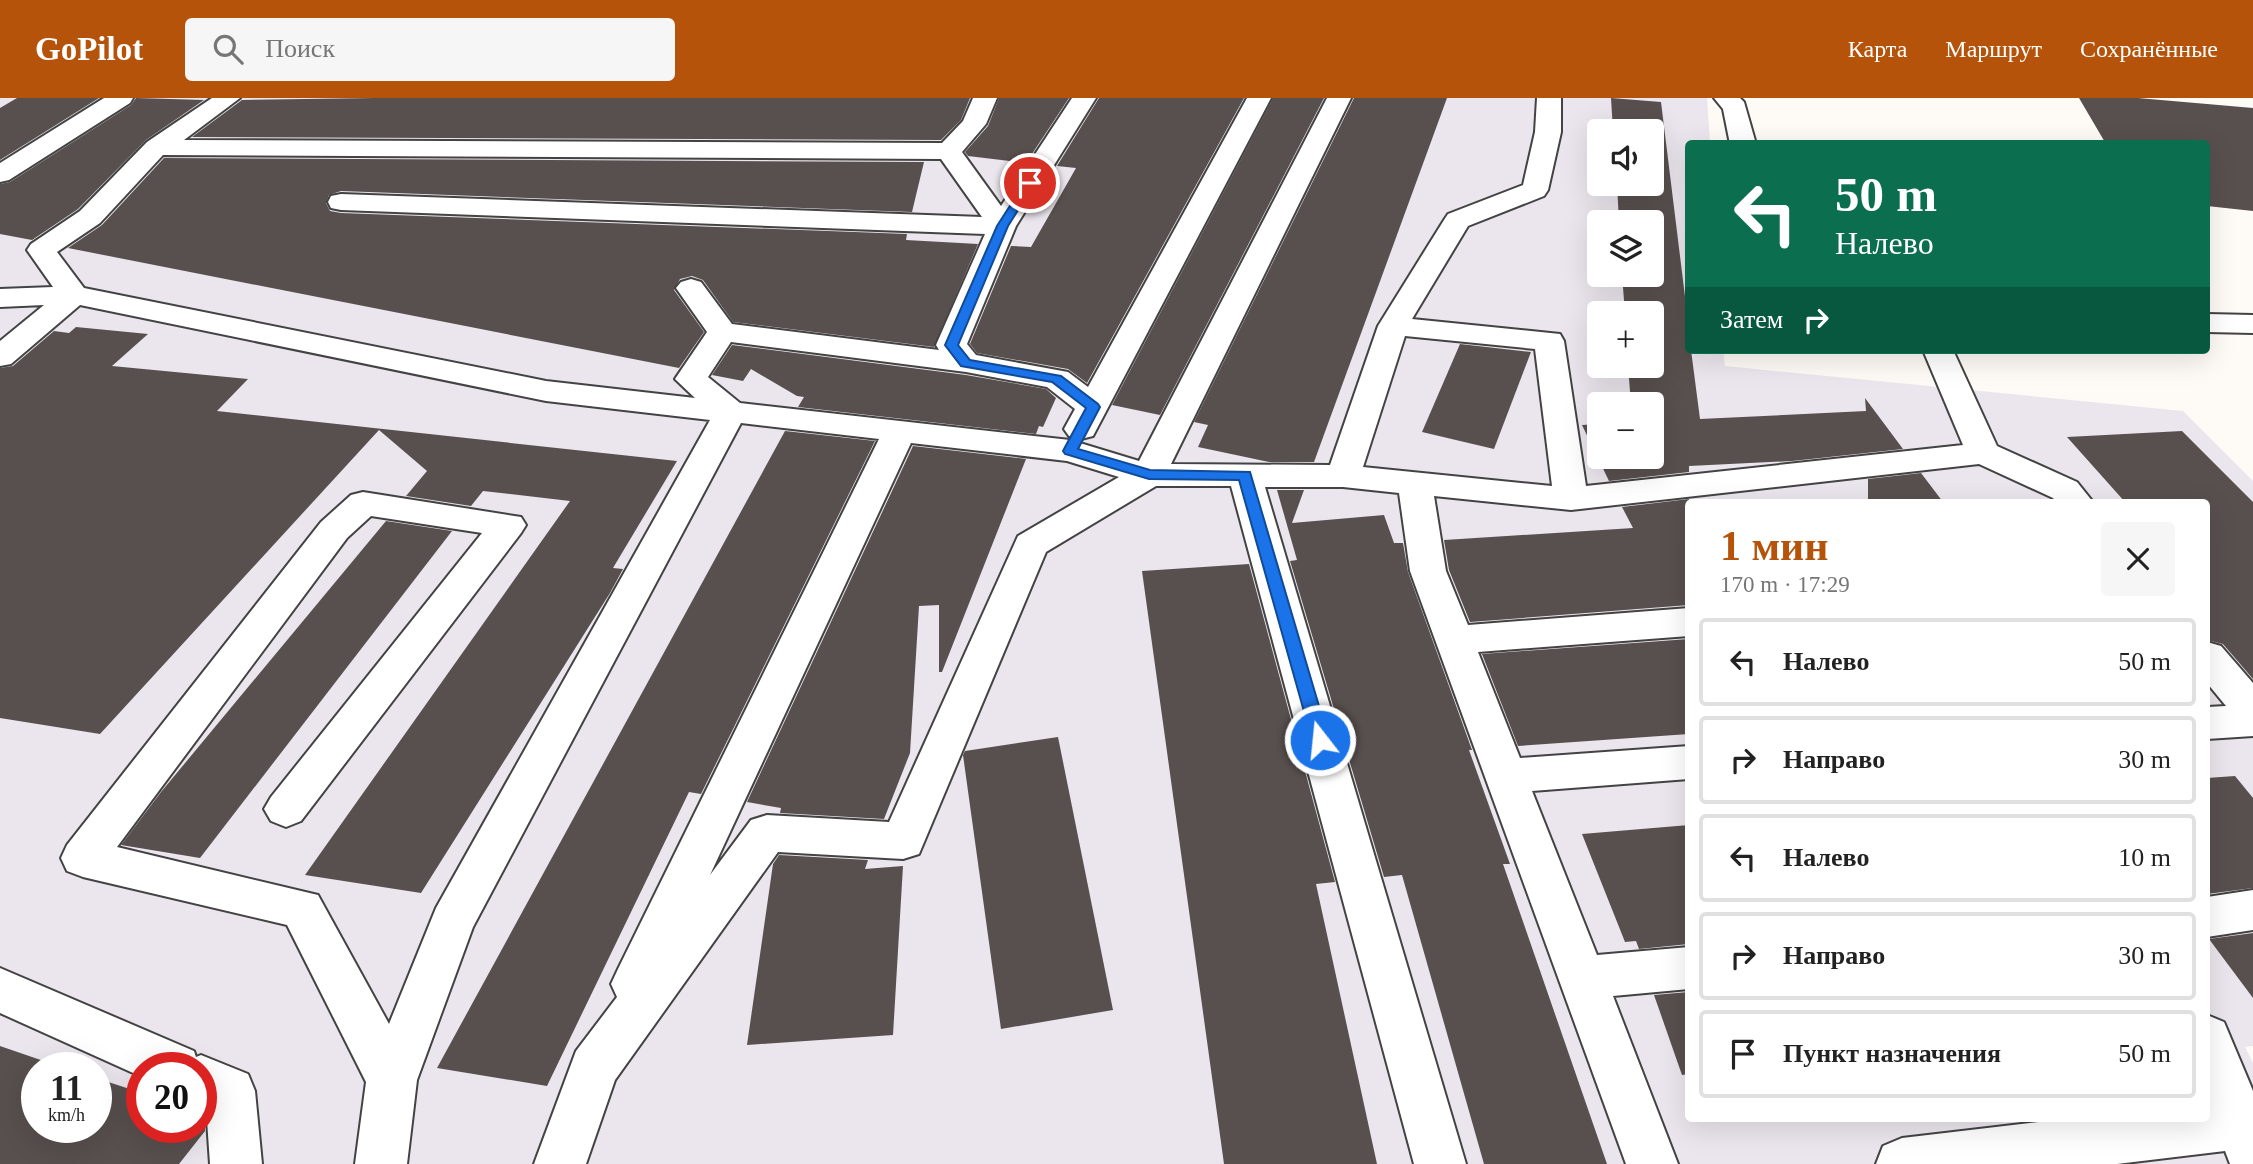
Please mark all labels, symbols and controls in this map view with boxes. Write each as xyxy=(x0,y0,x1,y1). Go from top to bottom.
search box xyxy=(185,18,675,81)
icon: search xyxy=(209,30,247,68)
text: GoPilot xyxy=(35,31,143,67)
text: Поиск xyxy=(265,34,335,63)
text: Карта xyxy=(1848,36,1907,62)
text: Маршрут xyxy=(1945,36,2042,62)
text: Сохранённые xyxy=(2080,36,2218,62)
map controls xyxy=(1587,119,1664,469)
button: sound xyxy=(1587,119,1664,196)
pin xyxy=(1000,153,1060,213)
icon: arrive xyxy=(1011,164,1049,202)
text: 50 m xyxy=(1835,167,1937,222)
icon: left xyxy=(1720,168,1811,259)
button: layers xyxy=(1587,210,1664,287)
text: Налево xyxy=(1835,225,1934,261)
button: + xyxy=(1587,301,1664,378)
icon: right xyxy=(1797,301,1835,339)
text: Затем xyxy=(1720,305,1783,334)
button: − xyxy=(1587,392,1664,469)
button: close xyxy=(2101,522,2175,596)
text: 1 мин xyxy=(1720,523,1829,569)
text: 170 m · 17:29 xyxy=(1720,572,1850,597)
icon: left xyxy=(1724,643,1762,681)
text: Налево xyxy=(1783,647,1869,676)
text: 50 m xyxy=(2118,647,2171,676)
position arrow xyxy=(1283,703,1357,777)
icon: right xyxy=(1724,741,1762,779)
text: Направо xyxy=(1783,745,1885,774)
text: 30 m xyxy=(2118,745,2171,774)
icon: left xyxy=(1724,839,1762,877)
text: Налево xyxy=(1783,843,1869,872)
text: 10 m xyxy=(2118,843,2171,872)
icon: right xyxy=(1724,937,1762,975)
text: Направо xyxy=(1783,941,1885,970)
text: 30 m xyxy=(2118,941,2171,970)
icon: arrive xyxy=(1724,1035,1762,1073)
text: Пункт назначения xyxy=(1783,1039,2001,1068)
text: 50 m xyxy=(2118,1039,2171,1068)
speed limit sign: 20 xyxy=(126,1052,217,1143)
text: 11 xyxy=(50,1069,83,1108)
text: km/h xyxy=(48,1105,85,1125)

